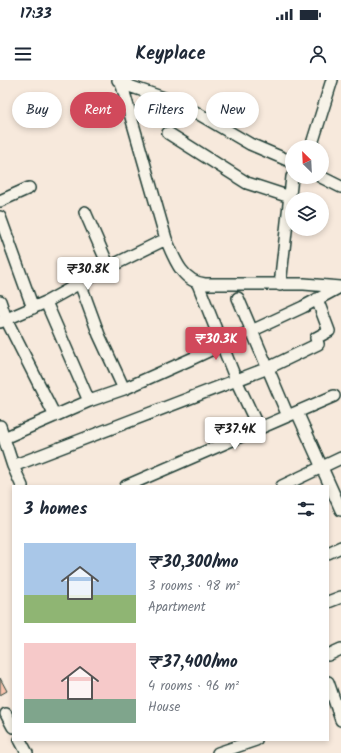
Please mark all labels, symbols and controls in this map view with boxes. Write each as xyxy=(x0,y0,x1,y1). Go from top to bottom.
text: 17:33 xyxy=(20,2,52,26)
text: Keyplace xyxy=(135,40,206,69)
icon: menu xyxy=(12,43,34,65)
icon: person xyxy=(307,43,329,65)
chip: Buy xyxy=(12,92,62,128)
chip: Rent xyxy=(70,92,126,128)
chip: Filters xyxy=(134,92,198,128)
chip: New xyxy=(206,92,259,128)
north arrow xyxy=(285,140,329,184)
map controls xyxy=(285,140,329,236)
button: layers xyxy=(285,192,329,236)
pin: ₹30.8K xyxy=(55,257,121,291)
text: ₹30.8K xyxy=(66,259,110,280)
pin: ₹30.3K xyxy=(183,327,249,361)
text: ₹30.3K xyxy=(194,329,238,350)
pin: ₹37.4K xyxy=(202,417,268,451)
text: ₹37.4K xyxy=(214,419,256,440)
text: 3 homes xyxy=(24,496,87,523)
icon: filters xyxy=(295,498,317,520)
text: ₹30,300/mo xyxy=(148,549,238,576)
icon: home xyxy=(56,559,104,607)
text: 3 rooms · 98 m² xyxy=(148,576,240,597)
text: Apartment xyxy=(148,597,206,618)
text: ₹37,400/mo xyxy=(148,649,238,676)
icon: home xyxy=(56,659,104,707)
text: 4 rooms · 96 m² xyxy=(148,676,239,697)
text: House xyxy=(148,697,180,718)

